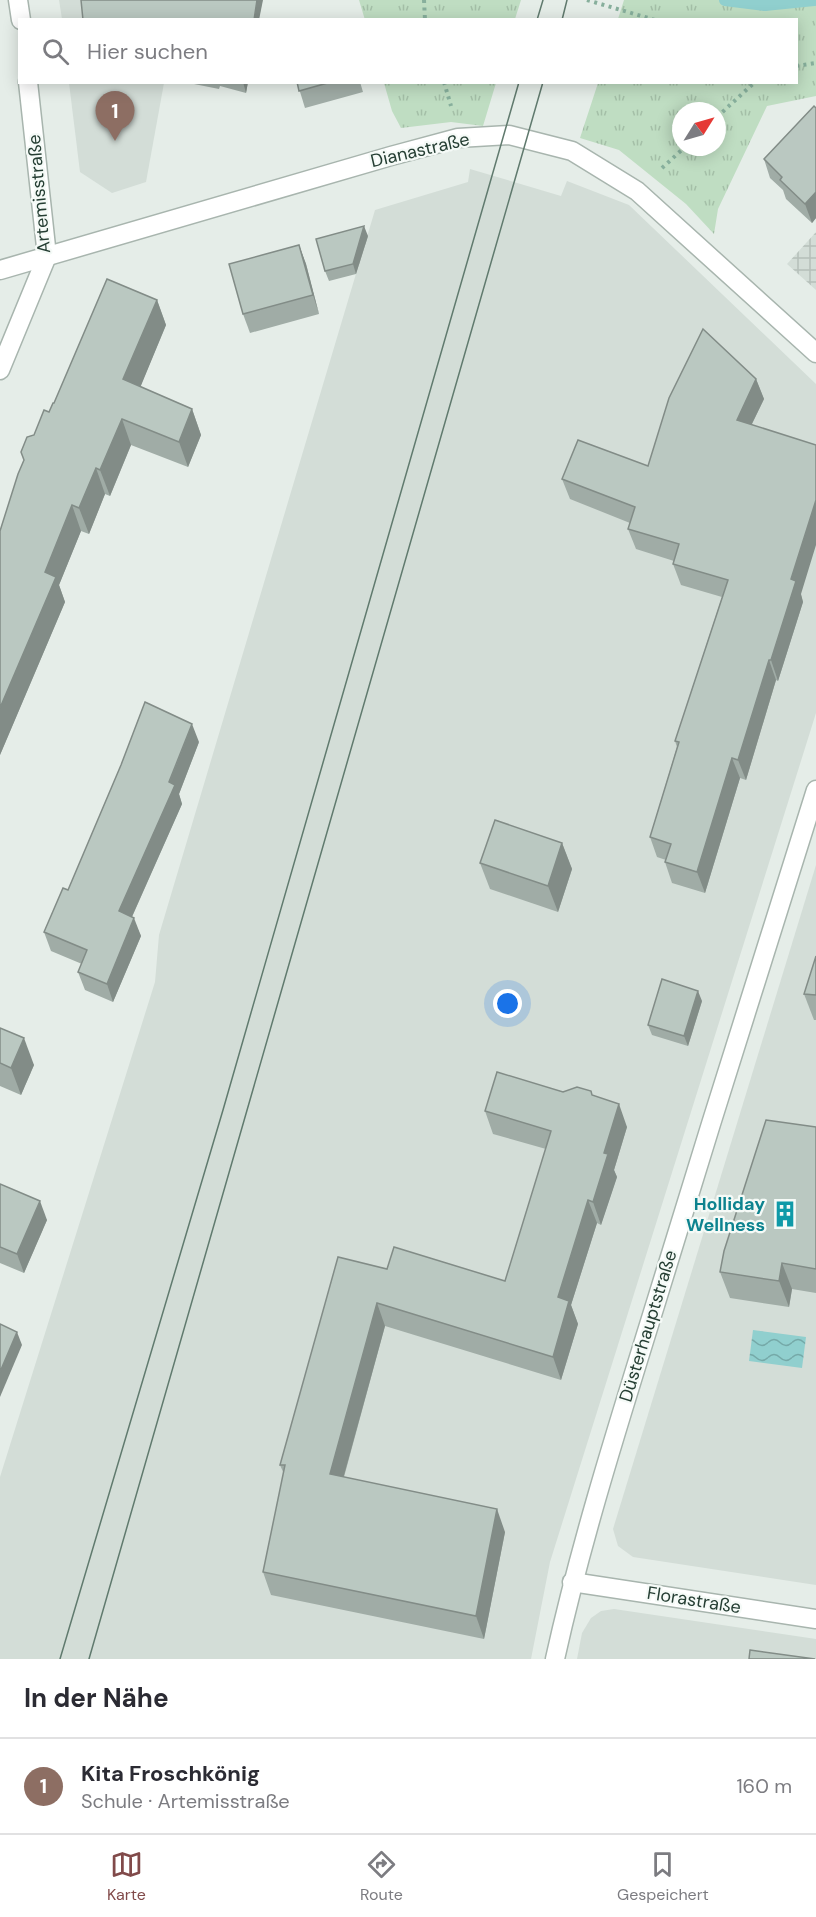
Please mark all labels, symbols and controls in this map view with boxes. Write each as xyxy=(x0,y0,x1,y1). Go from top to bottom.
search box xyxy=(18,18,798,84)
icon: search xyxy=(39,35,72,68)
text: Hier suchen xyxy=(87,37,208,66)
pin: 1 xyxy=(96,92,134,141)
north arrow xyxy=(672,102,726,156)
street label: Dianastraße xyxy=(368,127,472,173)
street label: Artemisstraße xyxy=(22,134,56,254)
your location xyxy=(493,989,522,1018)
place label: Holliday Wellness xyxy=(686,1192,765,1237)
building icon: Holliday Wellness xyxy=(770,1199,800,1229)
street label: Düsterhauptstraße xyxy=(614,1247,682,1405)
street label: Florastraße xyxy=(645,1581,743,1619)
text: In der Nähe xyxy=(24,1681,169,1715)
text: Kita Froschkönig xyxy=(81,1759,260,1788)
text: 1 xyxy=(40,1773,47,1799)
text: 160 m xyxy=(736,1773,792,1799)
text: Schule · Artemisstraße xyxy=(81,1788,290,1814)
tab: Karte xyxy=(107,1848,146,1905)
tab: Route xyxy=(360,1848,403,1905)
tab: Gespeichert xyxy=(617,1848,709,1905)

